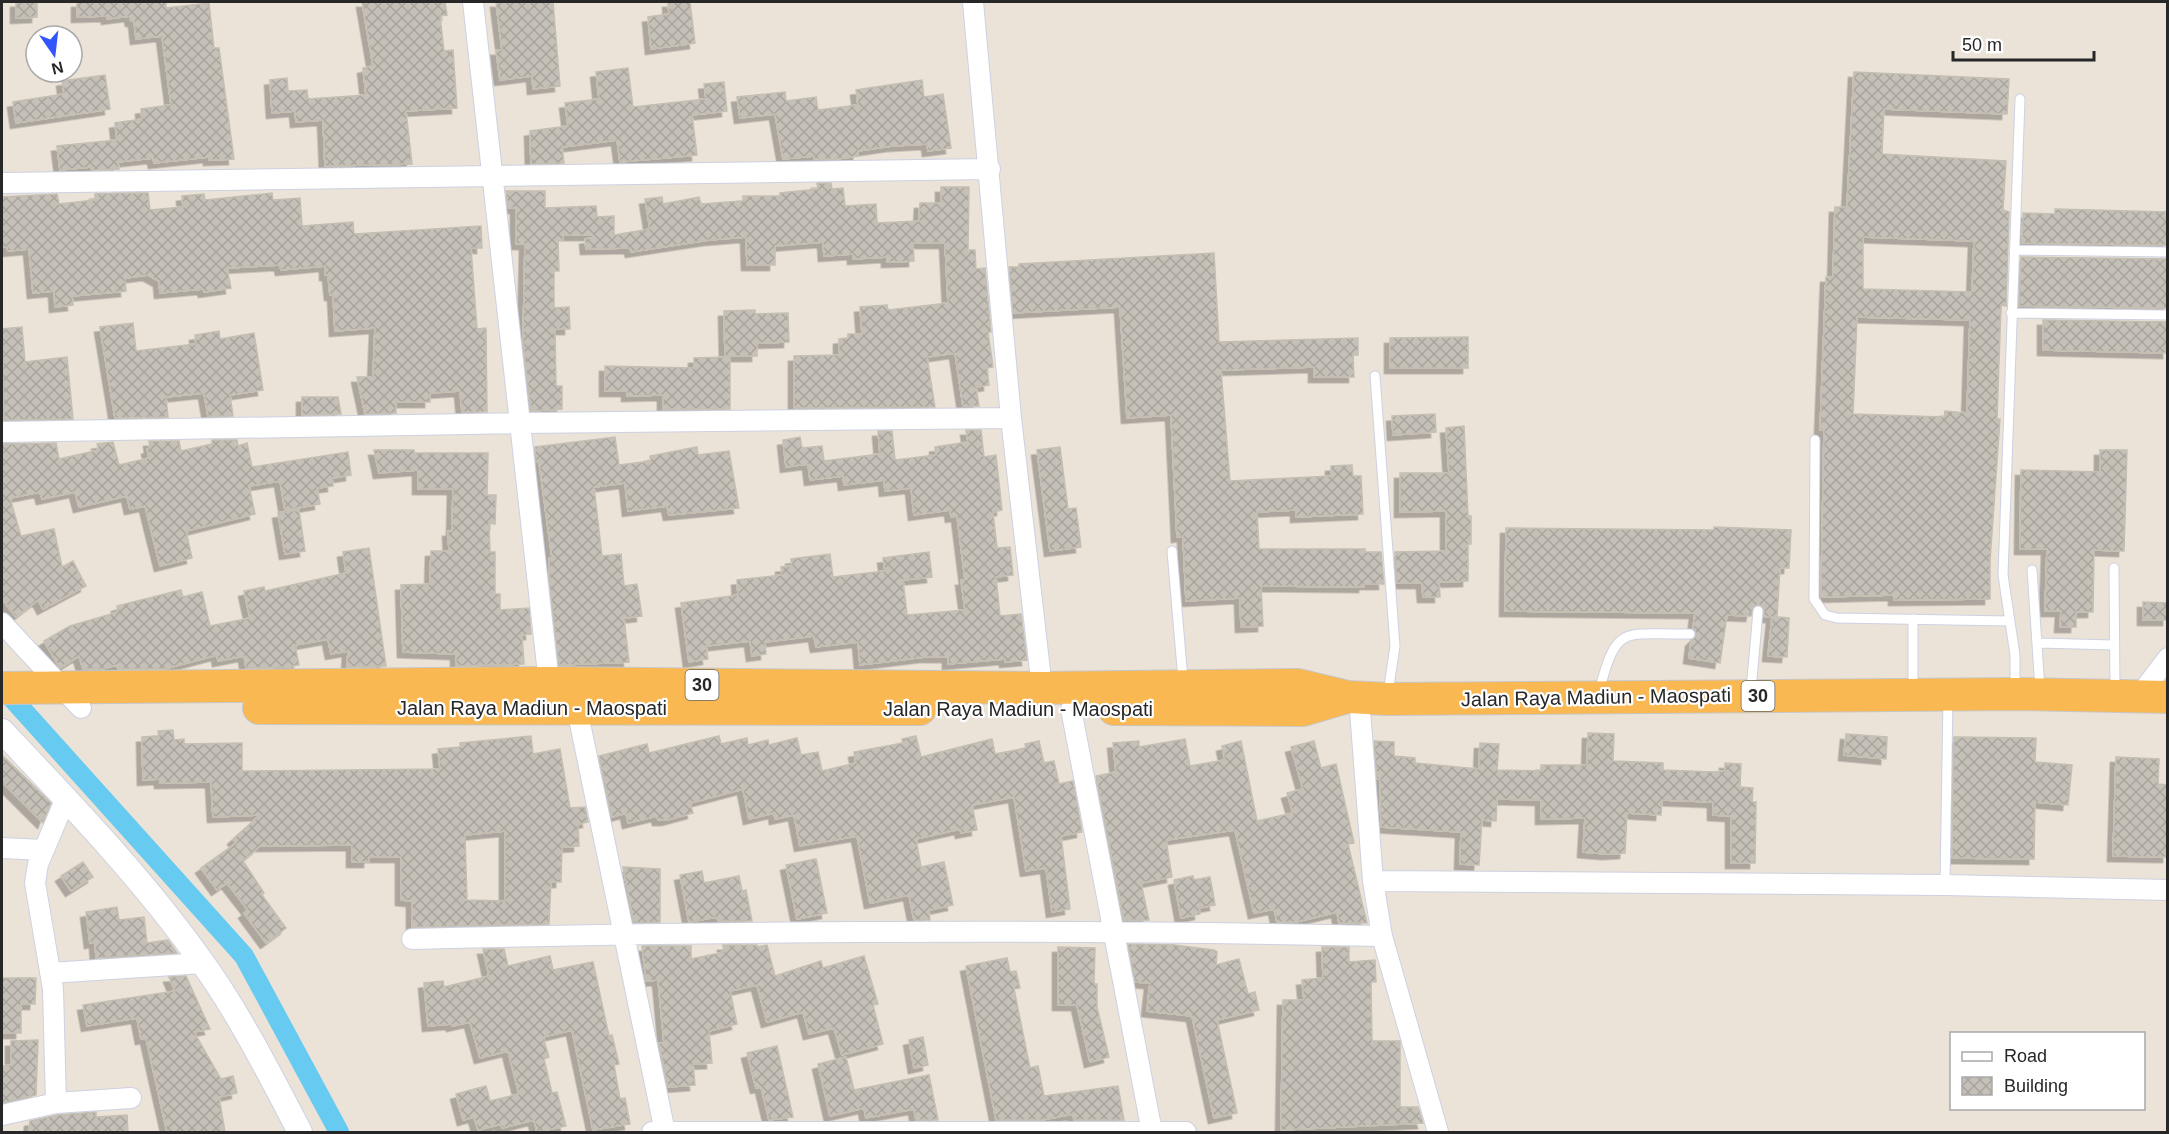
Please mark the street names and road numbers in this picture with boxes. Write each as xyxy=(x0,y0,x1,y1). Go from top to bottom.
road number: 30 xyxy=(686,670,718,700)
road number: 30 xyxy=(1742,681,1774,711)
street label: Jalan Raya Madiun - Maospati xyxy=(1461,684,1731,710)
street label: Jalan Raya Madiun - Maospati xyxy=(397,697,667,719)
street label: Jalan Raya Madiun - Maospati xyxy=(883,698,1153,720)

